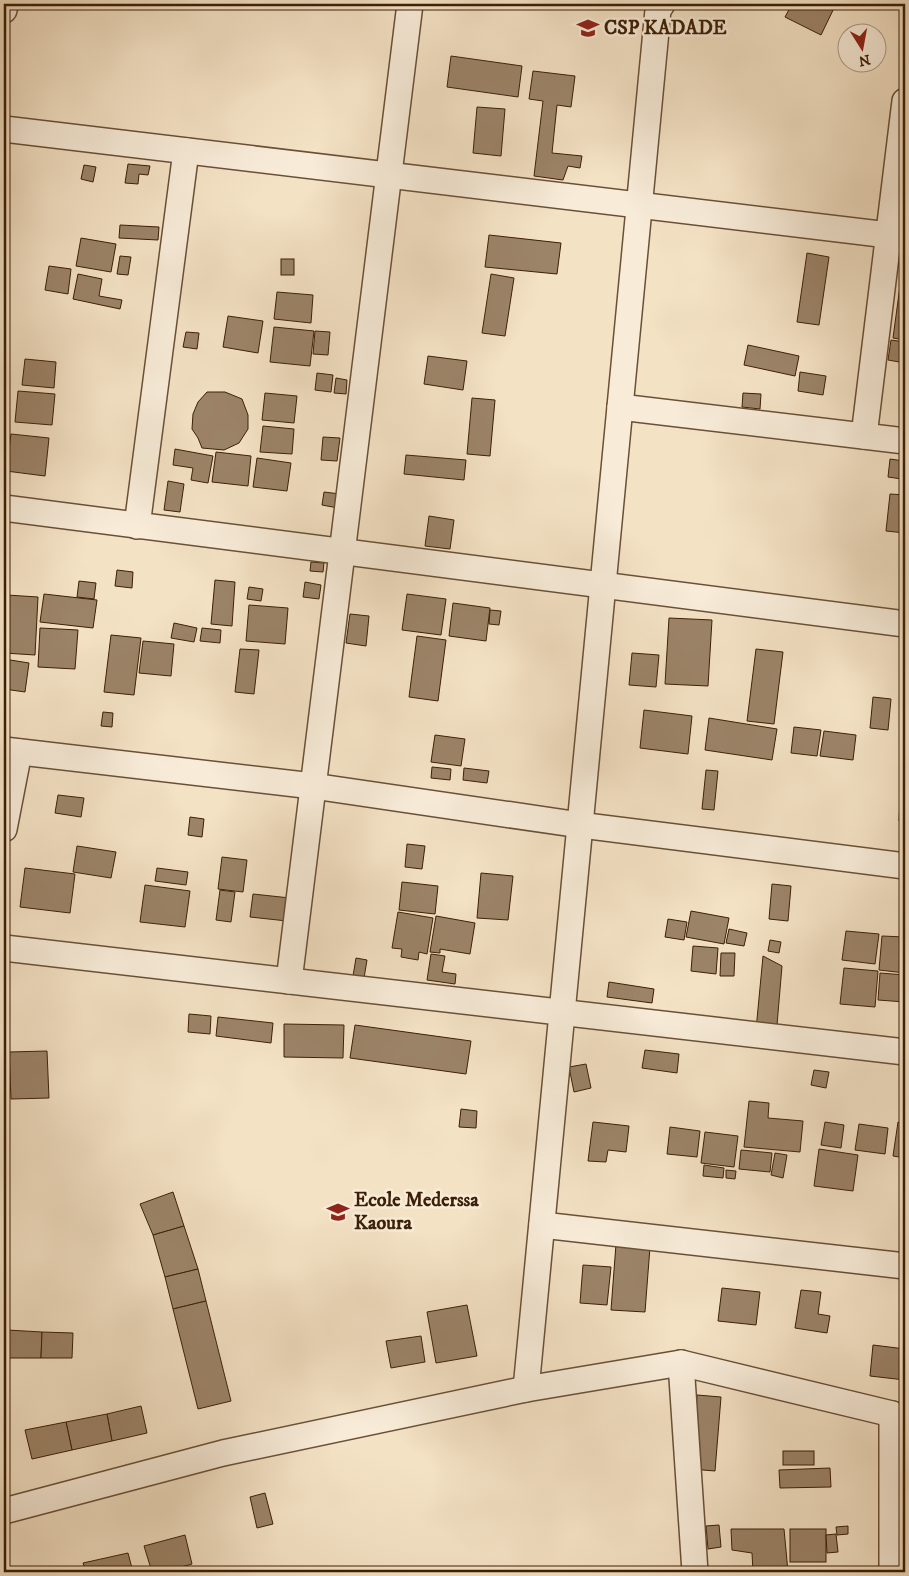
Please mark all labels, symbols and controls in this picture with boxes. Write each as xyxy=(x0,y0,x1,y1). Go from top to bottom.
school or university icon: CSP KADADE xyxy=(575,15,601,41)
place label: CSP KADADE xyxy=(604,16,727,41)
north arrow xyxy=(836,22,886,72)
text: N xyxy=(856,50,872,70)
place label: Ecole Mederssa Kaoura xyxy=(354,1188,479,1236)
school or university icon: Ecole Mederssa Kaoura xyxy=(325,1199,351,1225)

